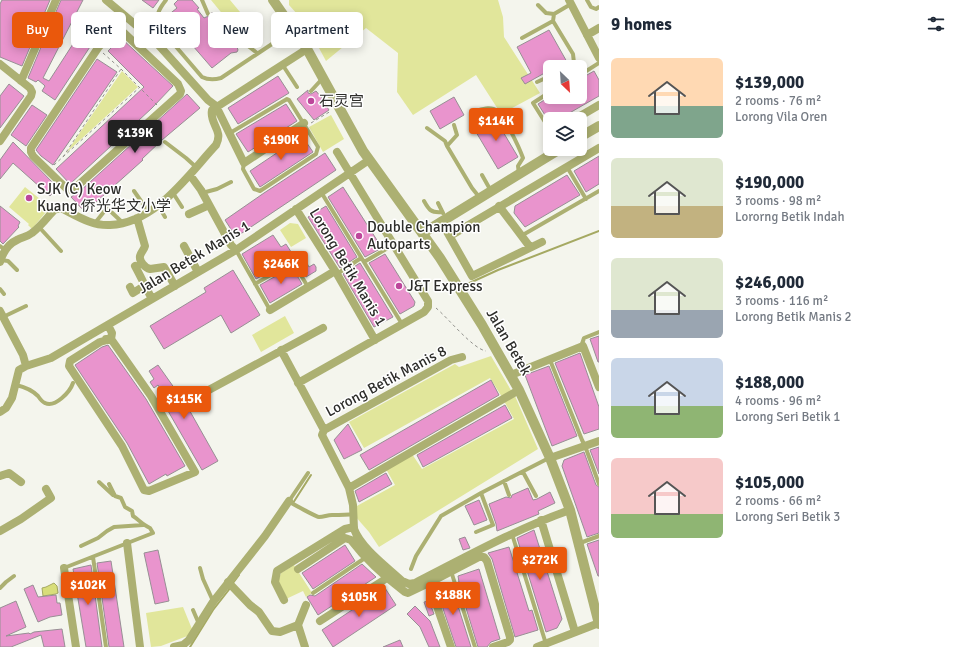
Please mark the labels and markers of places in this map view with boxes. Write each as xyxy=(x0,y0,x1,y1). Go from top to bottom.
place label: 石灵宫 xyxy=(319,92,364,110)
marker: 石灵宫 xyxy=(306,96,316,106)
pin: $114K xyxy=(468,108,524,142)
pin: $139K xyxy=(107,120,163,154)
pin: $190K xyxy=(253,127,309,161)
place label: SJK (C) Keow Kuang 侨光华文小学 xyxy=(37,180,171,215)
marker: SJK (C) Keow Kuang 侨光华文小学 xyxy=(24,193,34,203)
place label: Double Champion Autoparts xyxy=(367,218,480,253)
marker: Double Champion Autoparts xyxy=(354,231,364,241)
pin: $246K xyxy=(253,251,309,285)
place label: J&T Express xyxy=(407,277,483,295)
marker: J&T Express xyxy=(394,281,404,291)
pin: $115K xyxy=(156,386,212,420)
pin: $272K xyxy=(512,547,568,581)
pin: $102K xyxy=(60,572,116,606)
pin: $188K xyxy=(425,582,481,616)
pin: $105K xyxy=(331,584,387,618)

